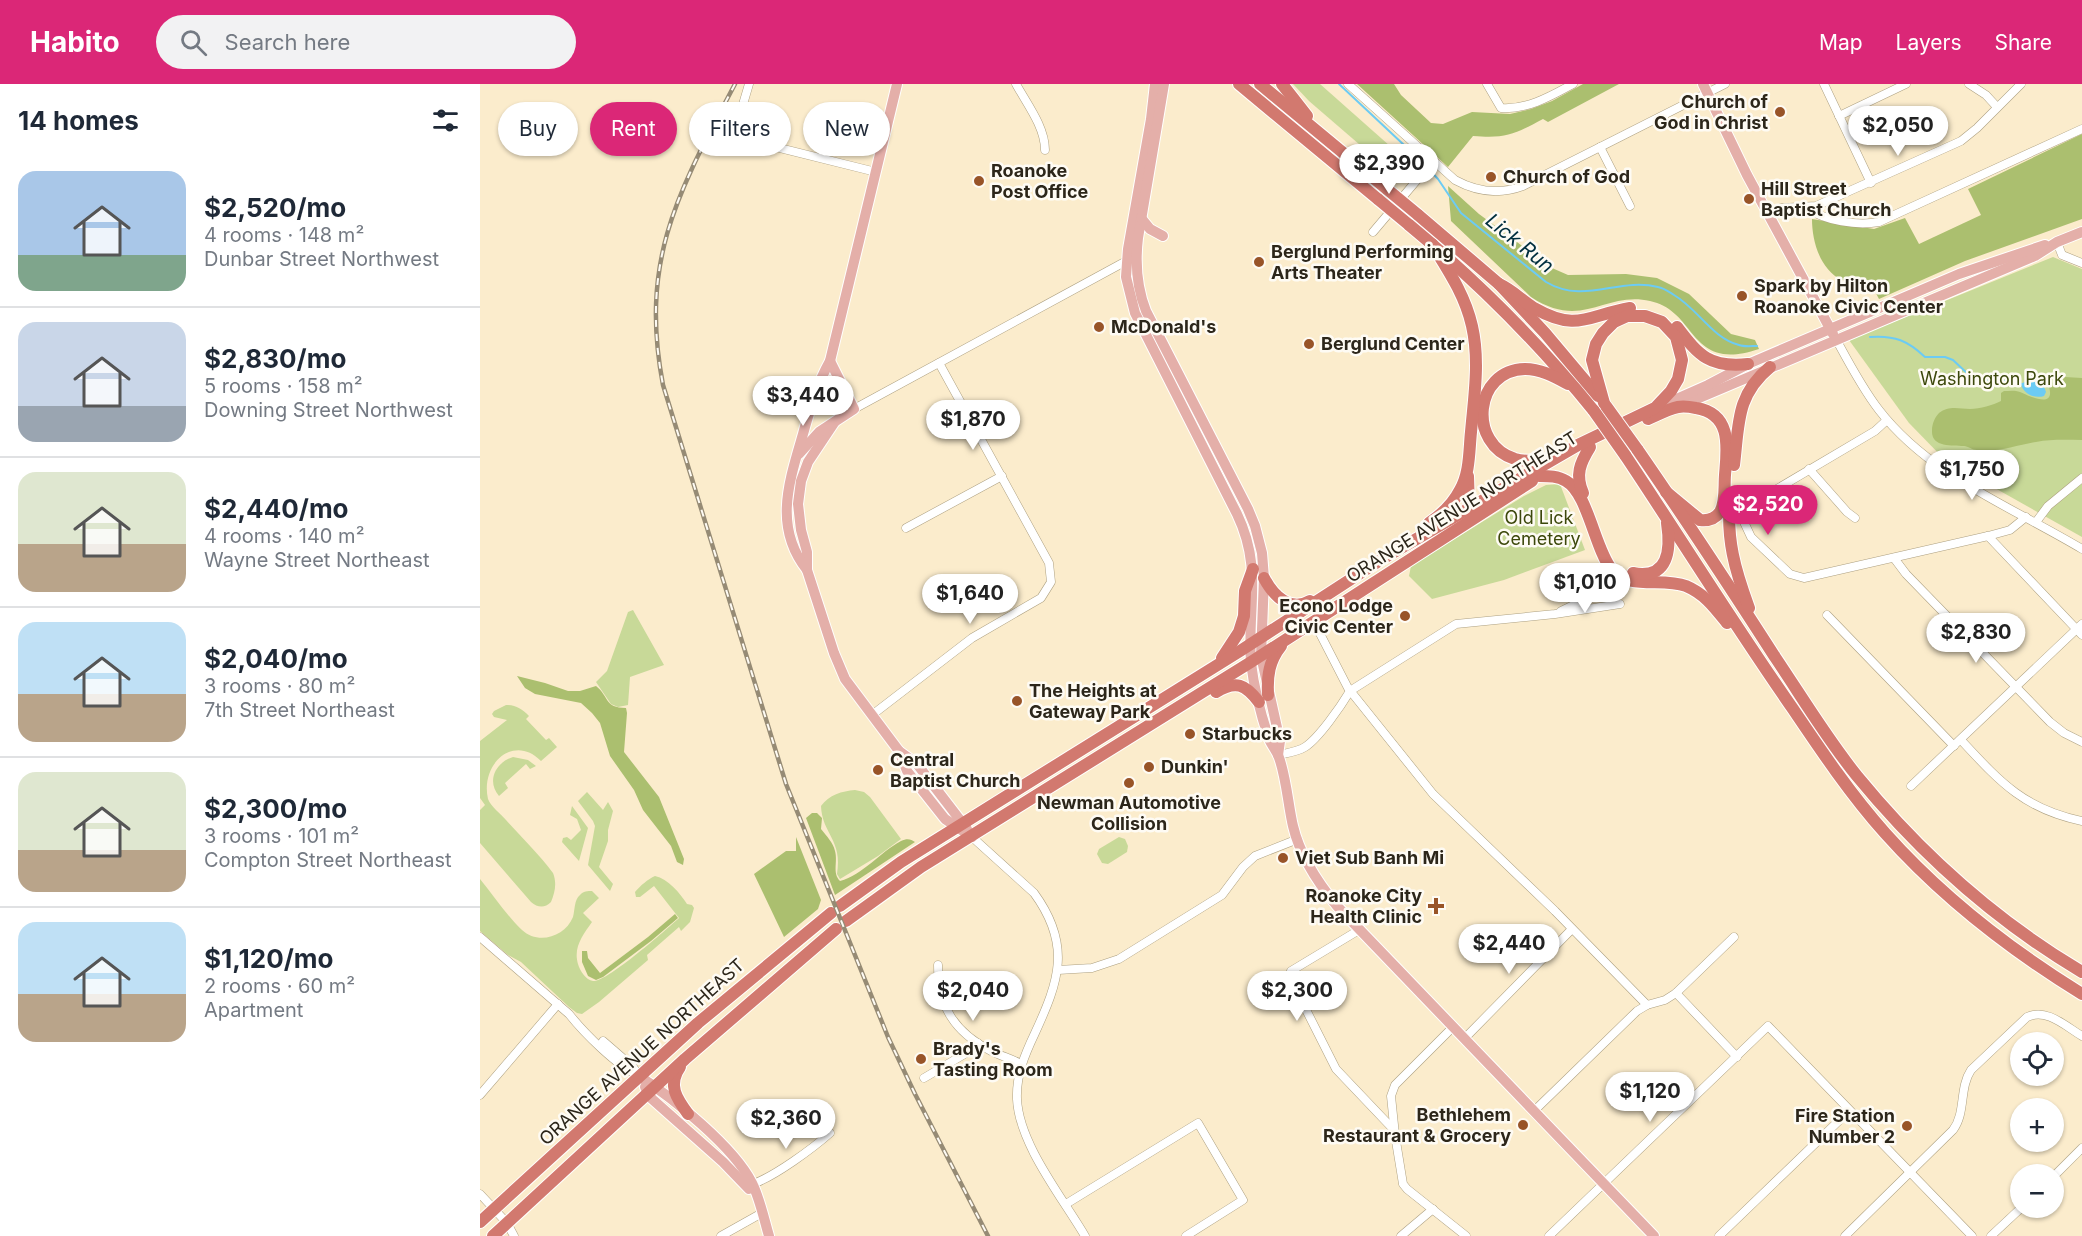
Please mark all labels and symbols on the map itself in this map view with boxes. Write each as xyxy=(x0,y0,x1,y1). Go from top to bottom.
place label: Church of God in Christ xyxy=(1654,91,1768,133)
marker: Church of God in Christ xyxy=(1773,105,1787,119)
pin: $2,050 xyxy=(1849,106,1947,157)
pin: $2,390 xyxy=(1340,144,1438,195)
place label: Roanoke Post Office xyxy=(991,160,1089,202)
place label: Church of God xyxy=(1503,166,1630,187)
marker: Church of God xyxy=(1484,170,1498,184)
marker: Roanoke Post Office xyxy=(972,174,986,188)
place label: Hill Street Baptist Church xyxy=(1761,178,1892,220)
marker: Hill Street Baptist Church xyxy=(1742,192,1756,206)
water label: Lick Run xyxy=(1481,208,1559,278)
place label: Berglund Performing Arts Theater xyxy=(1271,241,1454,283)
marker: Berglund Performing Arts Theater xyxy=(1252,255,1266,269)
place label: Spark by Hilton Roanoke Civic Center xyxy=(1754,275,1943,317)
marker: Spark by Hilton Roanoke Civic Center xyxy=(1735,289,1749,303)
place label: McDonald's xyxy=(1111,316,1216,337)
marker: McDonald's xyxy=(1092,320,1106,334)
place label: Berglund Center xyxy=(1321,333,1465,354)
marker: Berglund Center xyxy=(1302,337,1316,351)
park label: Washington Park xyxy=(1920,368,2064,389)
pin: $3,440 xyxy=(754,376,852,427)
pin: $1,870 xyxy=(924,400,1022,451)
street label: ORANGE AVENUE NORTHEAST xyxy=(1342,427,1581,587)
pin: $1,750 xyxy=(1923,450,2021,501)
pin: $2,520 xyxy=(1719,485,1817,536)
park label: Old Lick Cemetery xyxy=(1497,507,1581,549)
pin: $1,010 xyxy=(1536,563,1634,614)
pin: $1,640 xyxy=(921,574,1019,625)
place label: Econo Lodge Civic Center xyxy=(1279,595,1393,637)
marker: Econo Lodge Civic Center xyxy=(1398,609,1412,623)
pin: $2,830 xyxy=(1927,613,2025,664)
place label: The Heights at Gateway Park xyxy=(1029,680,1157,722)
marker: The Heights at Gateway Park xyxy=(1010,694,1024,708)
place label: Starbucks xyxy=(1202,723,1292,744)
marker: Starbucks xyxy=(1183,727,1197,741)
place label: Central Baptist Church xyxy=(890,749,1021,791)
place label: Dunkin' xyxy=(1161,756,1229,777)
marker: Dunkin' xyxy=(1142,760,1156,774)
marker: Central Baptist Church xyxy=(871,763,885,777)
marker: Newman Automotive Collision xyxy=(1122,776,1136,790)
place label: Newman Automotive Collision xyxy=(1037,792,1221,834)
place label: Viet Sub Banh Mi xyxy=(1295,847,1444,868)
marker: Viet Sub Banh Mi xyxy=(1276,851,1290,865)
place label: Roanoke City Health Clinic xyxy=(1305,885,1422,927)
marker: Roanoke City Health Clinic xyxy=(1427,897,1445,915)
pin: $2,440 xyxy=(1460,924,1558,975)
street label: ORANGE AVENUE NORTHEAST xyxy=(535,954,748,1149)
pin: $2,040 xyxy=(924,971,1022,1022)
pin: $2,300 xyxy=(1248,971,1346,1022)
place label: Brady's Tasting Room xyxy=(933,1038,1053,1080)
marker: Brady's Tasting Room xyxy=(914,1052,928,1066)
pin: $1,120 xyxy=(1601,1072,1699,1123)
pin: $2,360 xyxy=(737,1099,835,1150)
place label: Bethlehem Restaurant & Grocery xyxy=(1323,1104,1511,1146)
place label: Fire Station Number 2 xyxy=(1795,1105,1895,1147)
marker: Bethlehem Restaurant & Grocery xyxy=(1516,1118,1530,1132)
marker: Fire Station Number 2 xyxy=(1900,1119,1914,1133)

